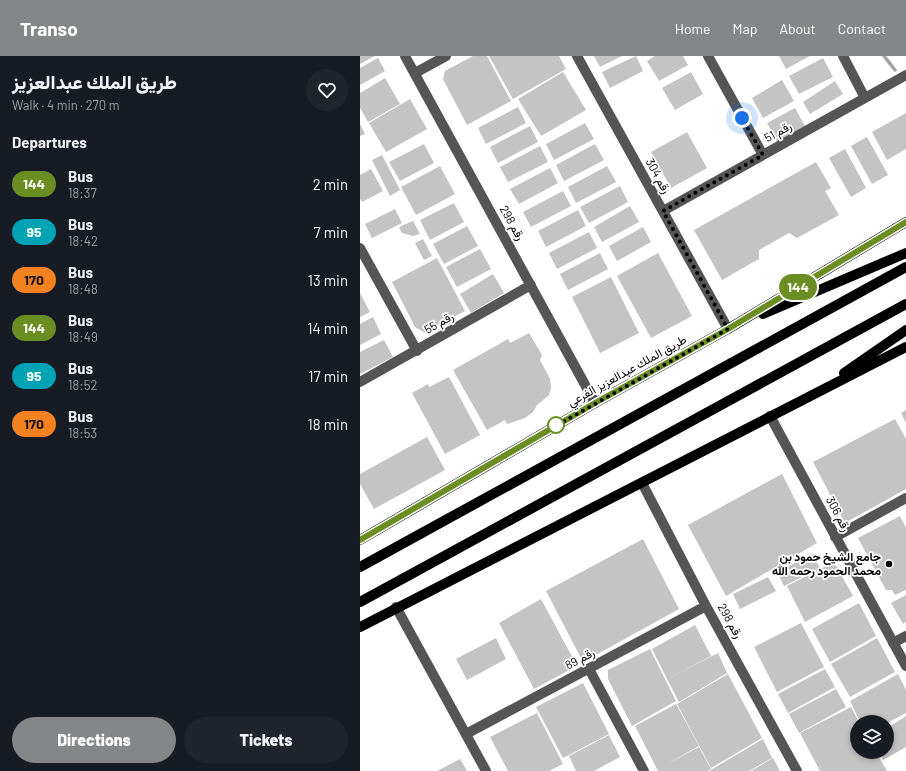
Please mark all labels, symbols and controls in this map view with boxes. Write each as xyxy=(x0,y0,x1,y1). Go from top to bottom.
text: Transo xyxy=(20,17,78,40)
text: Home xyxy=(675,20,711,37)
text: Map xyxy=(733,20,757,37)
text: About xyxy=(779,20,816,37)
text: Contact xyxy=(838,20,886,37)
button: heart xyxy=(306,69,348,111)
text: طريق الملك عبدالعزيز xyxy=(12,70,177,93)
text: Walk · 4 min · 270 m xyxy=(12,97,119,113)
your location xyxy=(732,108,752,128)
street label: رقم 51 xyxy=(762,118,794,146)
text: Departures xyxy=(12,133,87,151)
street label: رقم 304 xyxy=(642,155,674,197)
text: Bus xyxy=(68,167,93,185)
text: 144 xyxy=(23,175,45,192)
text: 2 min xyxy=(313,175,348,193)
text: 18:37 xyxy=(68,185,97,201)
street label: رقم 298 xyxy=(496,203,528,243)
text: Bus xyxy=(68,215,93,233)
text: 95 xyxy=(27,223,41,240)
text: 7 min xyxy=(314,223,348,241)
text: 18:42 xyxy=(68,233,98,249)
text: Bus xyxy=(68,263,93,281)
text: 170 xyxy=(24,271,44,288)
text: 13 min xyxy=(308,271,348,289)
line badge: 144 xyxy=(775,274,821,300)
text: 144 xyxy=(787,278,809,295)
text: 18:48 xyxy=(68,281,98,297)
street label: رقم 55 xyxy=(422,308,456,338)
text: Bus xyxy=(68,311,93,329)
text: 144 xyxy=(23,319,45,336)
text: 14 min xyxy=(307,319,348,337)
text: 18:49 xyxy=(68,329,98,345)
street label: طريق الملك عبدالعزيز الفرعي xyxy=(565,331,691,412)
text: Bus xyxy=(68,359,93,377)
text: 95 xyxy=(27,367,41,384)
text: 17 min xyxy=(308,367,348,385)
text: 18:52 xyxy=(68,377,97,393)
text: Bus xyxy=(68,407,93,425)
text: 170 xyxy=(24,415,44,432)
text: 18 min xyxy=(308,415,348,433)
unlabelled marker xyxy=(547,416,565,434)
text: 18:53 xyxy=(68,425,97,441)
street label: رقم 306 xyxy=(822,494,854,534)
place label: جامع الشيخ حمود بن محمد الحمود رحمه الله xyxy=(772,549,881,579)
marker: جامع الشيخ حمود بن محمد الحمود رحمه الله xyxy=(884,559,894,569)
street label: رقم 298 xyxy=(714,601,746,641)
street label: رقم 89 xyxy=(562,645,598,673)
map controls xyxy=(850,715,894,759)
button: layers xyxy=(850,715,894,759)
button: Directions xyxy=(12,717,176,763)
button: Tickets xyxy=(184,717,348,763)

